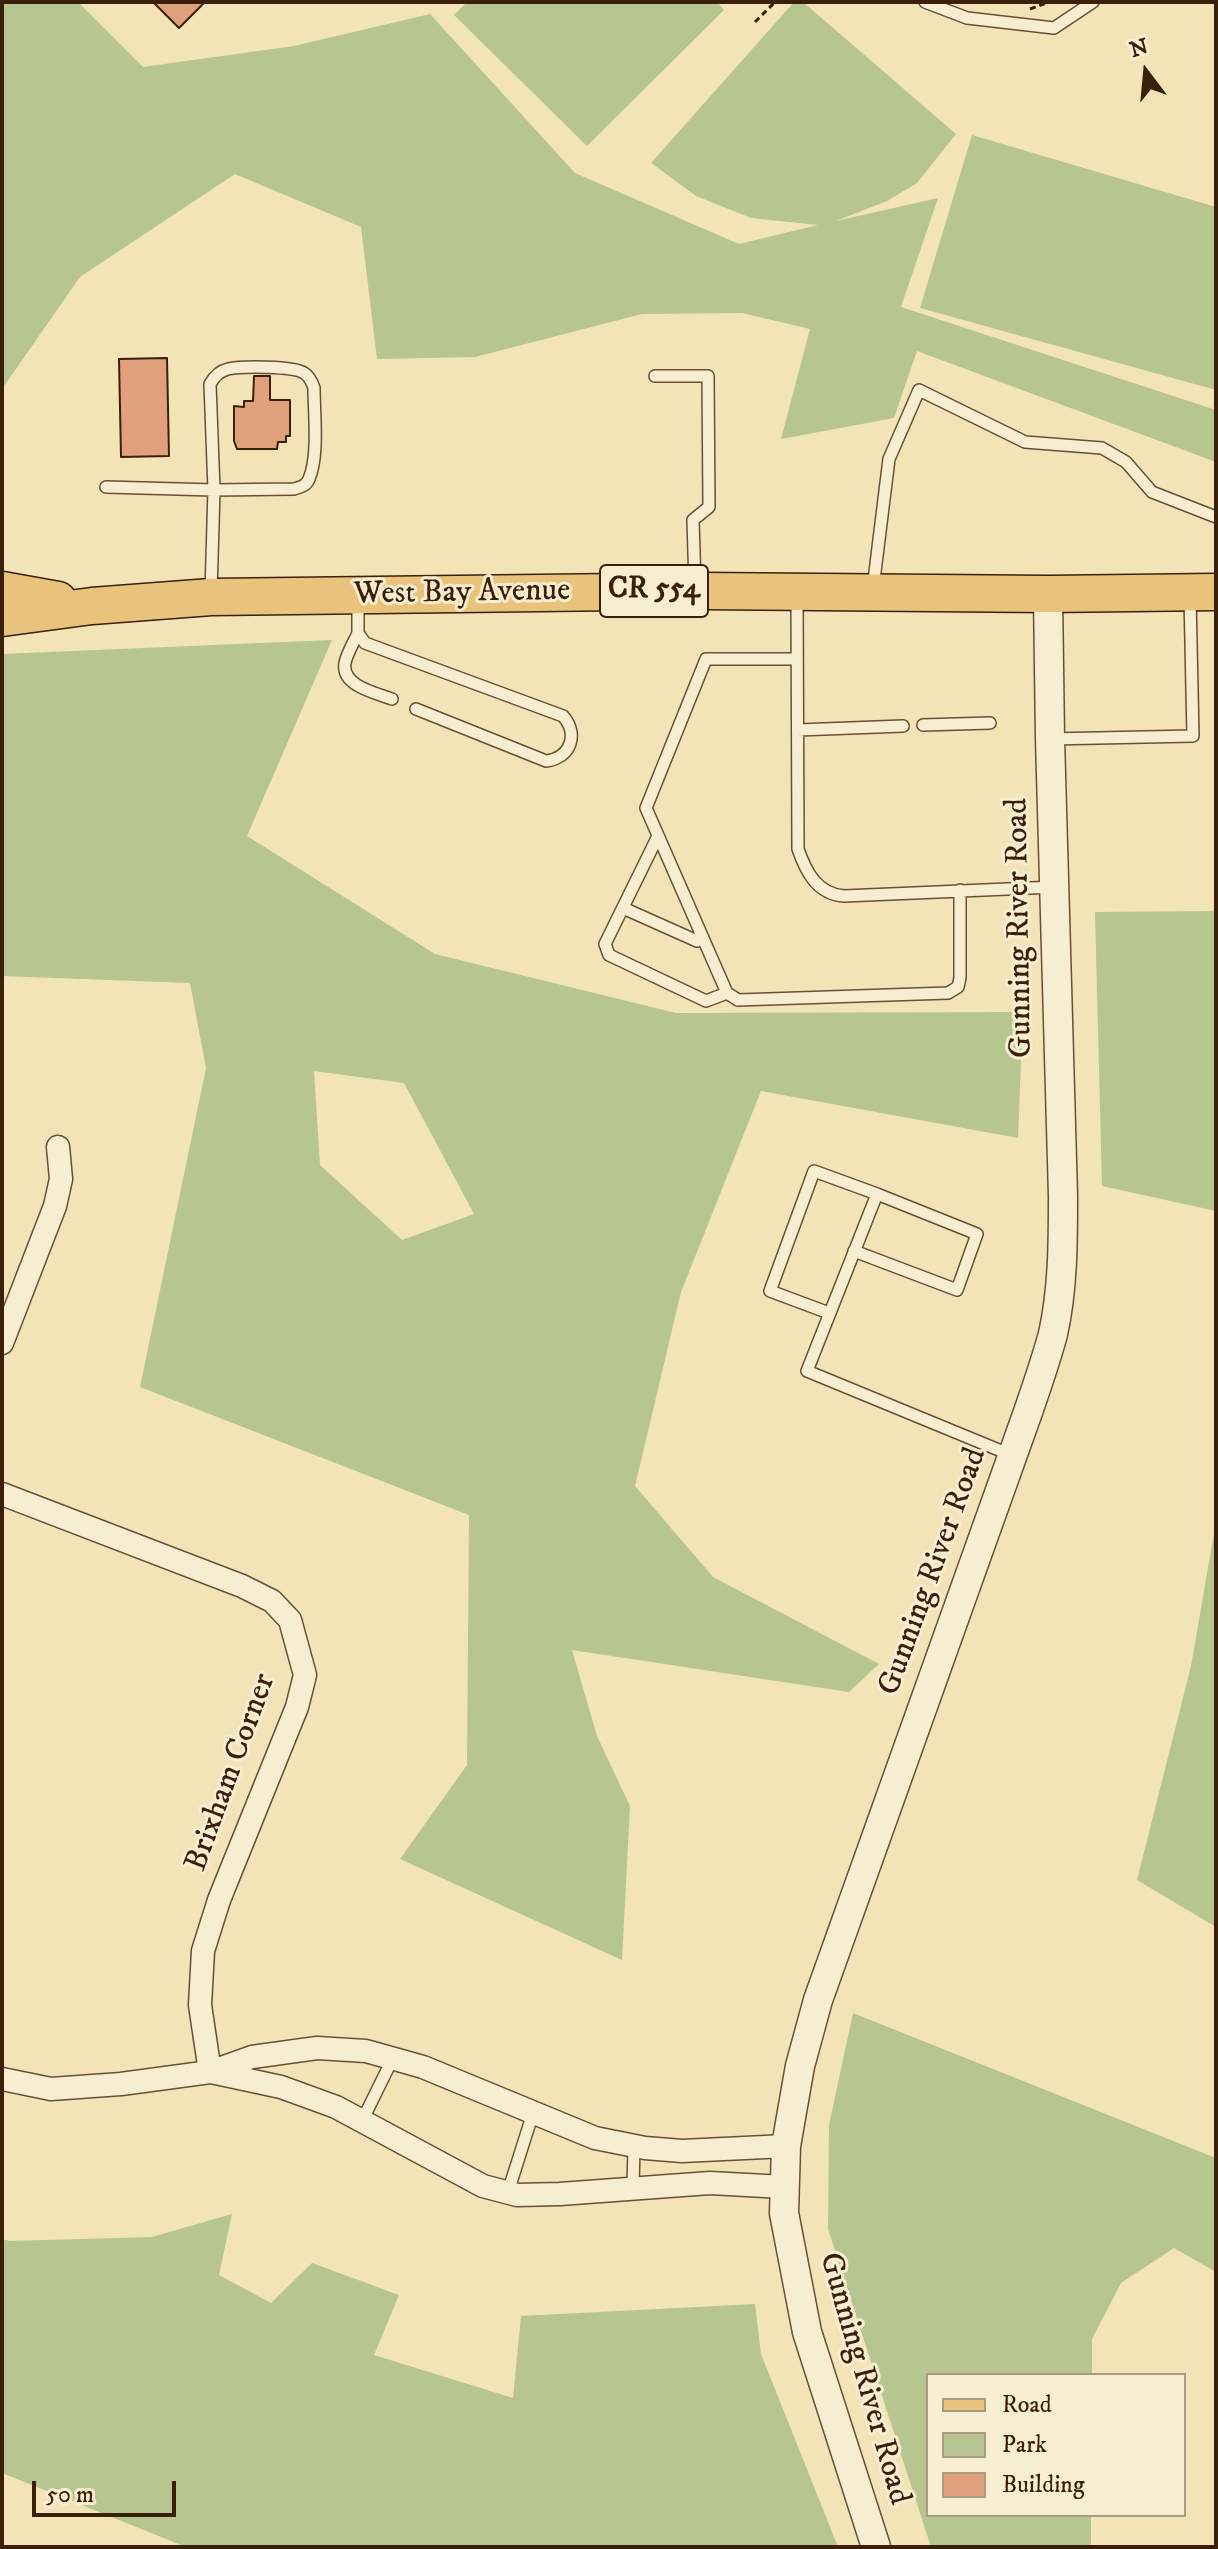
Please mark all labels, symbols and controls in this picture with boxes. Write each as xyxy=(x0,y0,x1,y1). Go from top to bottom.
north arrow xyxy=(1106,32,1186,112)
text: N xyxy=(1127,33,1152,64)
road number: CR 554 xyxy=(600,565,708,617)
street label: West Bay Avenue xyxy=(353,573,571,615)
street label: Gunning River Road xyxy=(1000,797,1042,1059)
street label: Gunning River Road xyxy=(871,1443,997,1701)
street label: Brixham Corner xyxy=(178,1669,286,1877)
street label: Gunning River Road xyxy=(809,2249,917,2509)
legend xyxy=(926,2373,1186,2517)
text: Road xyxy=(1002,2390,1052,2420)
text: Park xyxy=(1002,2430,1047,2460)
scale bar xyxy=(36,2465,180,2515)
text: Building xyxy=(1002,2470,1085,2500)
text: 50 m xyxy=(46,2480,94,2510)

